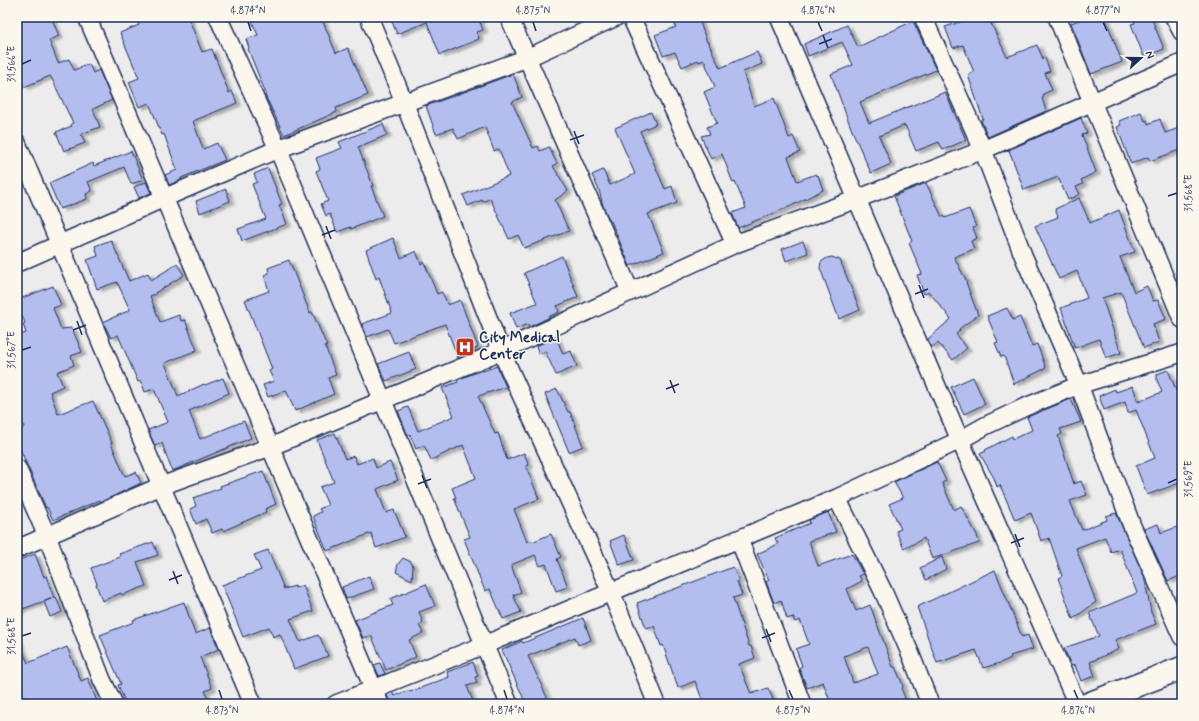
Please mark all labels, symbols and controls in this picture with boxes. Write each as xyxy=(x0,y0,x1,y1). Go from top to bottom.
text: 4.874°N xyxy=(231,4,266,18)
text: 4.875°N xyxy=(516,4,551,18)
text: 4.876°N xyxy=(801,4,835,18)
text: 4.877°N xyxy=(1086,4,1121,18)
north arrow xyxy=(1121,38,1161,78)
text: 31.566°E xyxy=(5,46,19,82)
text: N xyxy=(1142,49,1157,61)
text: 31.568°E xyxy=(1182,174,1196,212)
place label: City Medical Center xyxy=(479,328,560,365)
text: 31.567°E xyxy=(5,331,19,369)
hospital icon: City Medical Center xyxy=(454,336,476,358)
text: 31.569°E xyxy=(1182,460,1196,498)
text: 31.568°E xyxy=(5,617,19,655)
text: 4.873°N xyxy=(206,704,239,718)
text: 4.874°N xyxy=(490,704,525,718)
text: 4.875°N xyxy=(776,704,811,718)
text: 4.876°N xyxy=(1061,704,1095,718)

